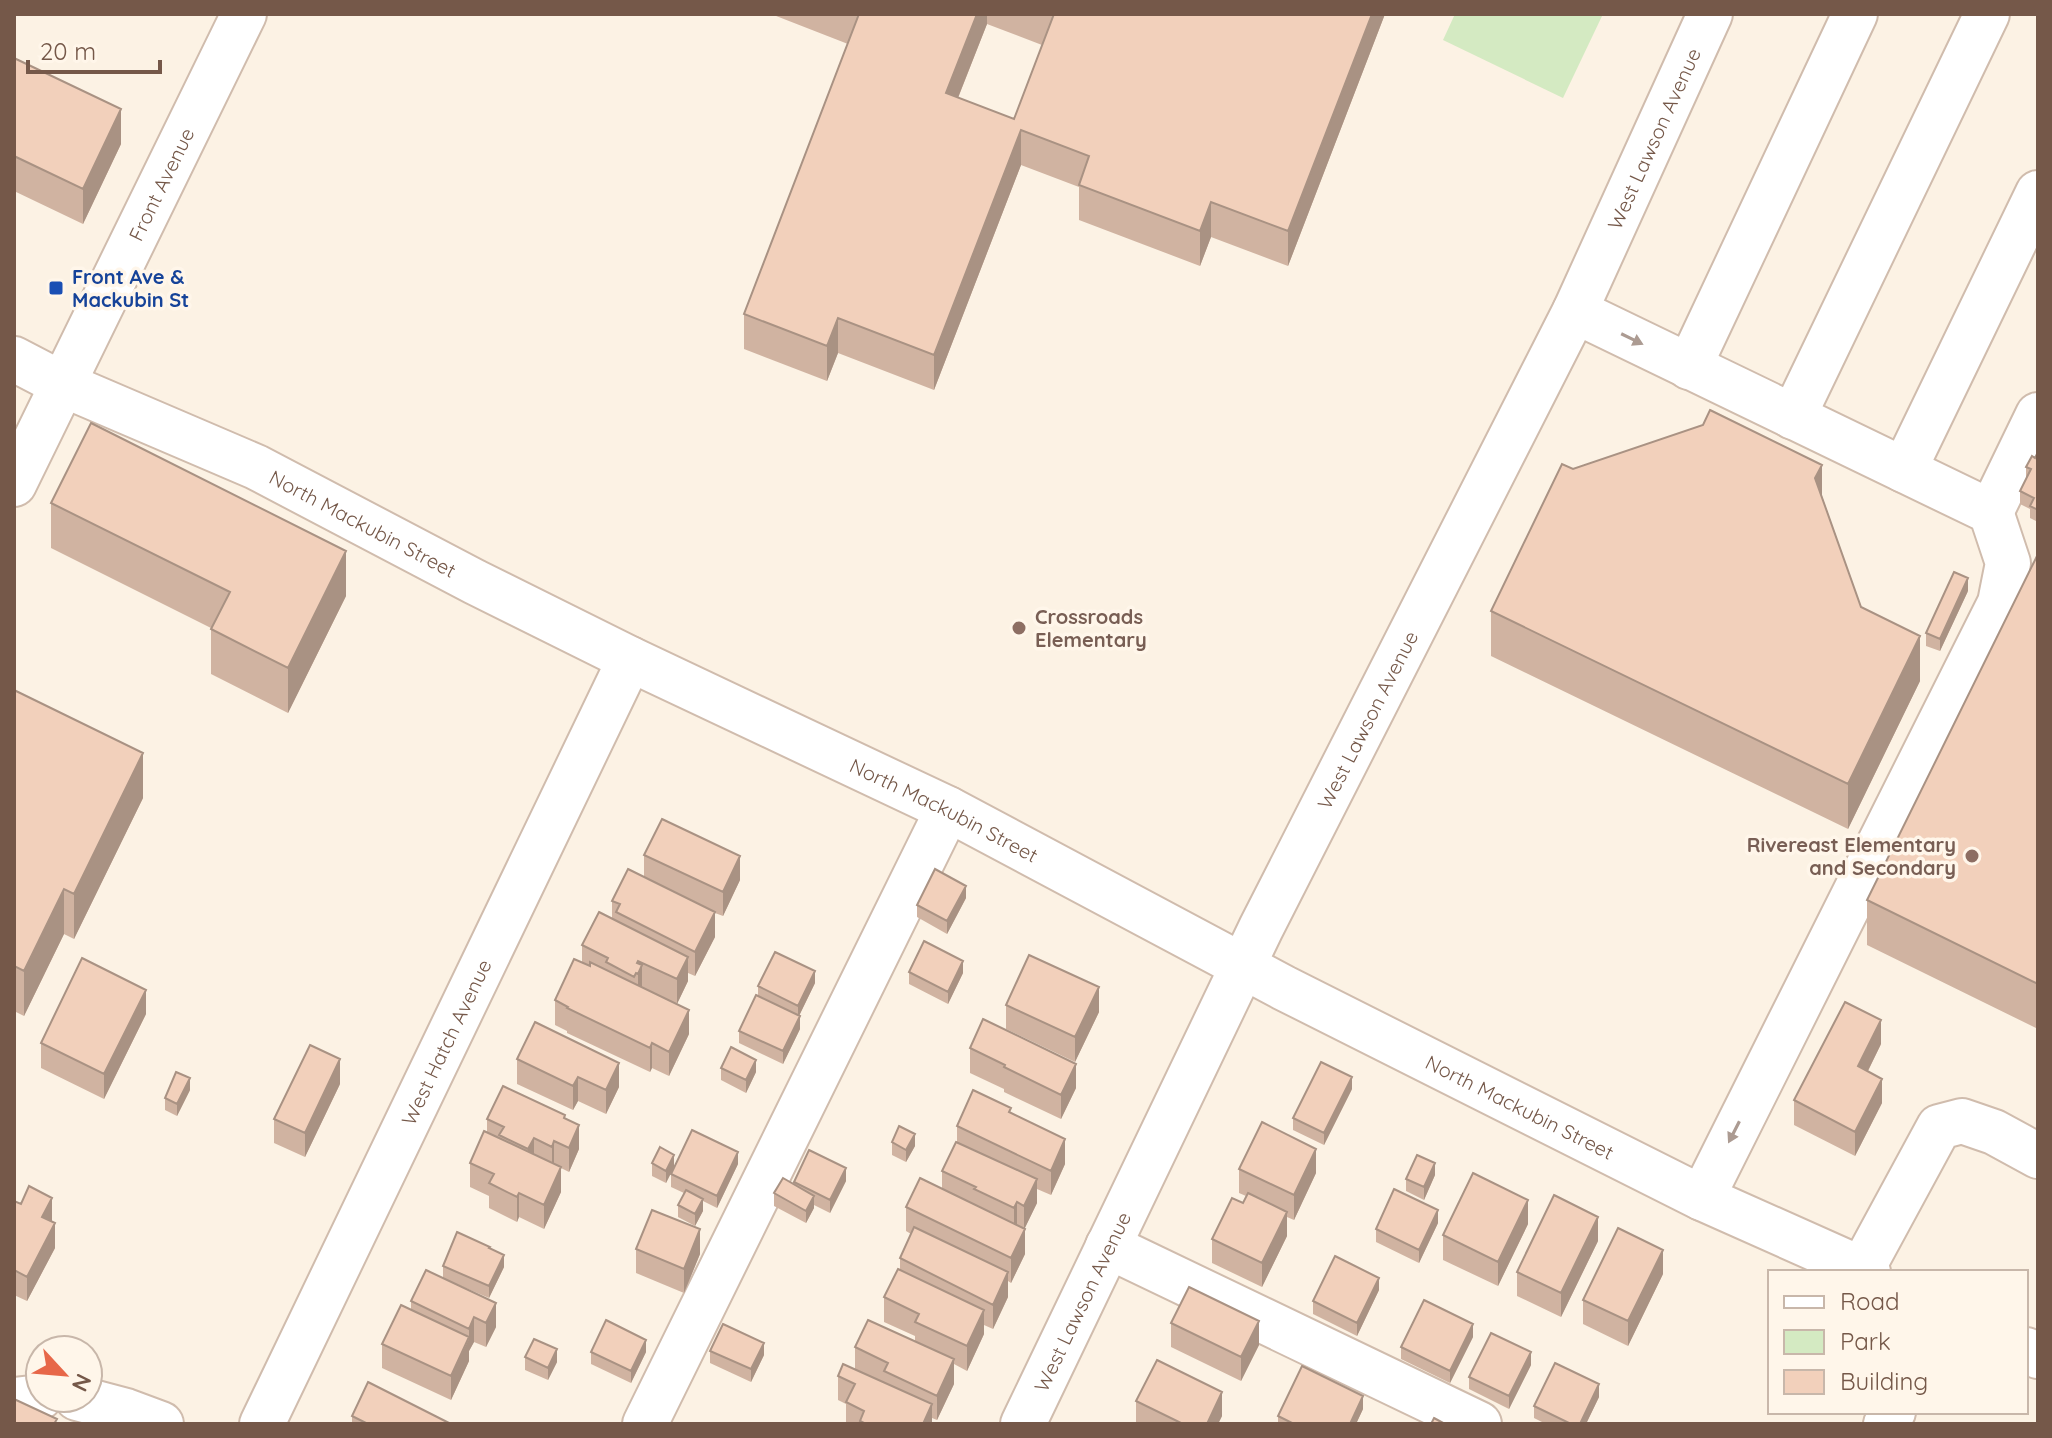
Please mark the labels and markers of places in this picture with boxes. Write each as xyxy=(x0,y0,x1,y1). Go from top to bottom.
place label: Front Ave & Mackubin St xyxy=(72,264,189,312)
marker: Front Ave & Mackubin St xyxy=(47,279,65,297)
place label: Crossroads Elementary xyxy=(1035,604,1147,652)
marker: Crossroads Elementary xyxy=(1010,619,1028,637)
place label: Rivereast Elementary and Secondary xyxy=(1747,832,1956,880)
marker: Rivereast Elementary and Secondary xyxy=(1963,847,1981,865)

